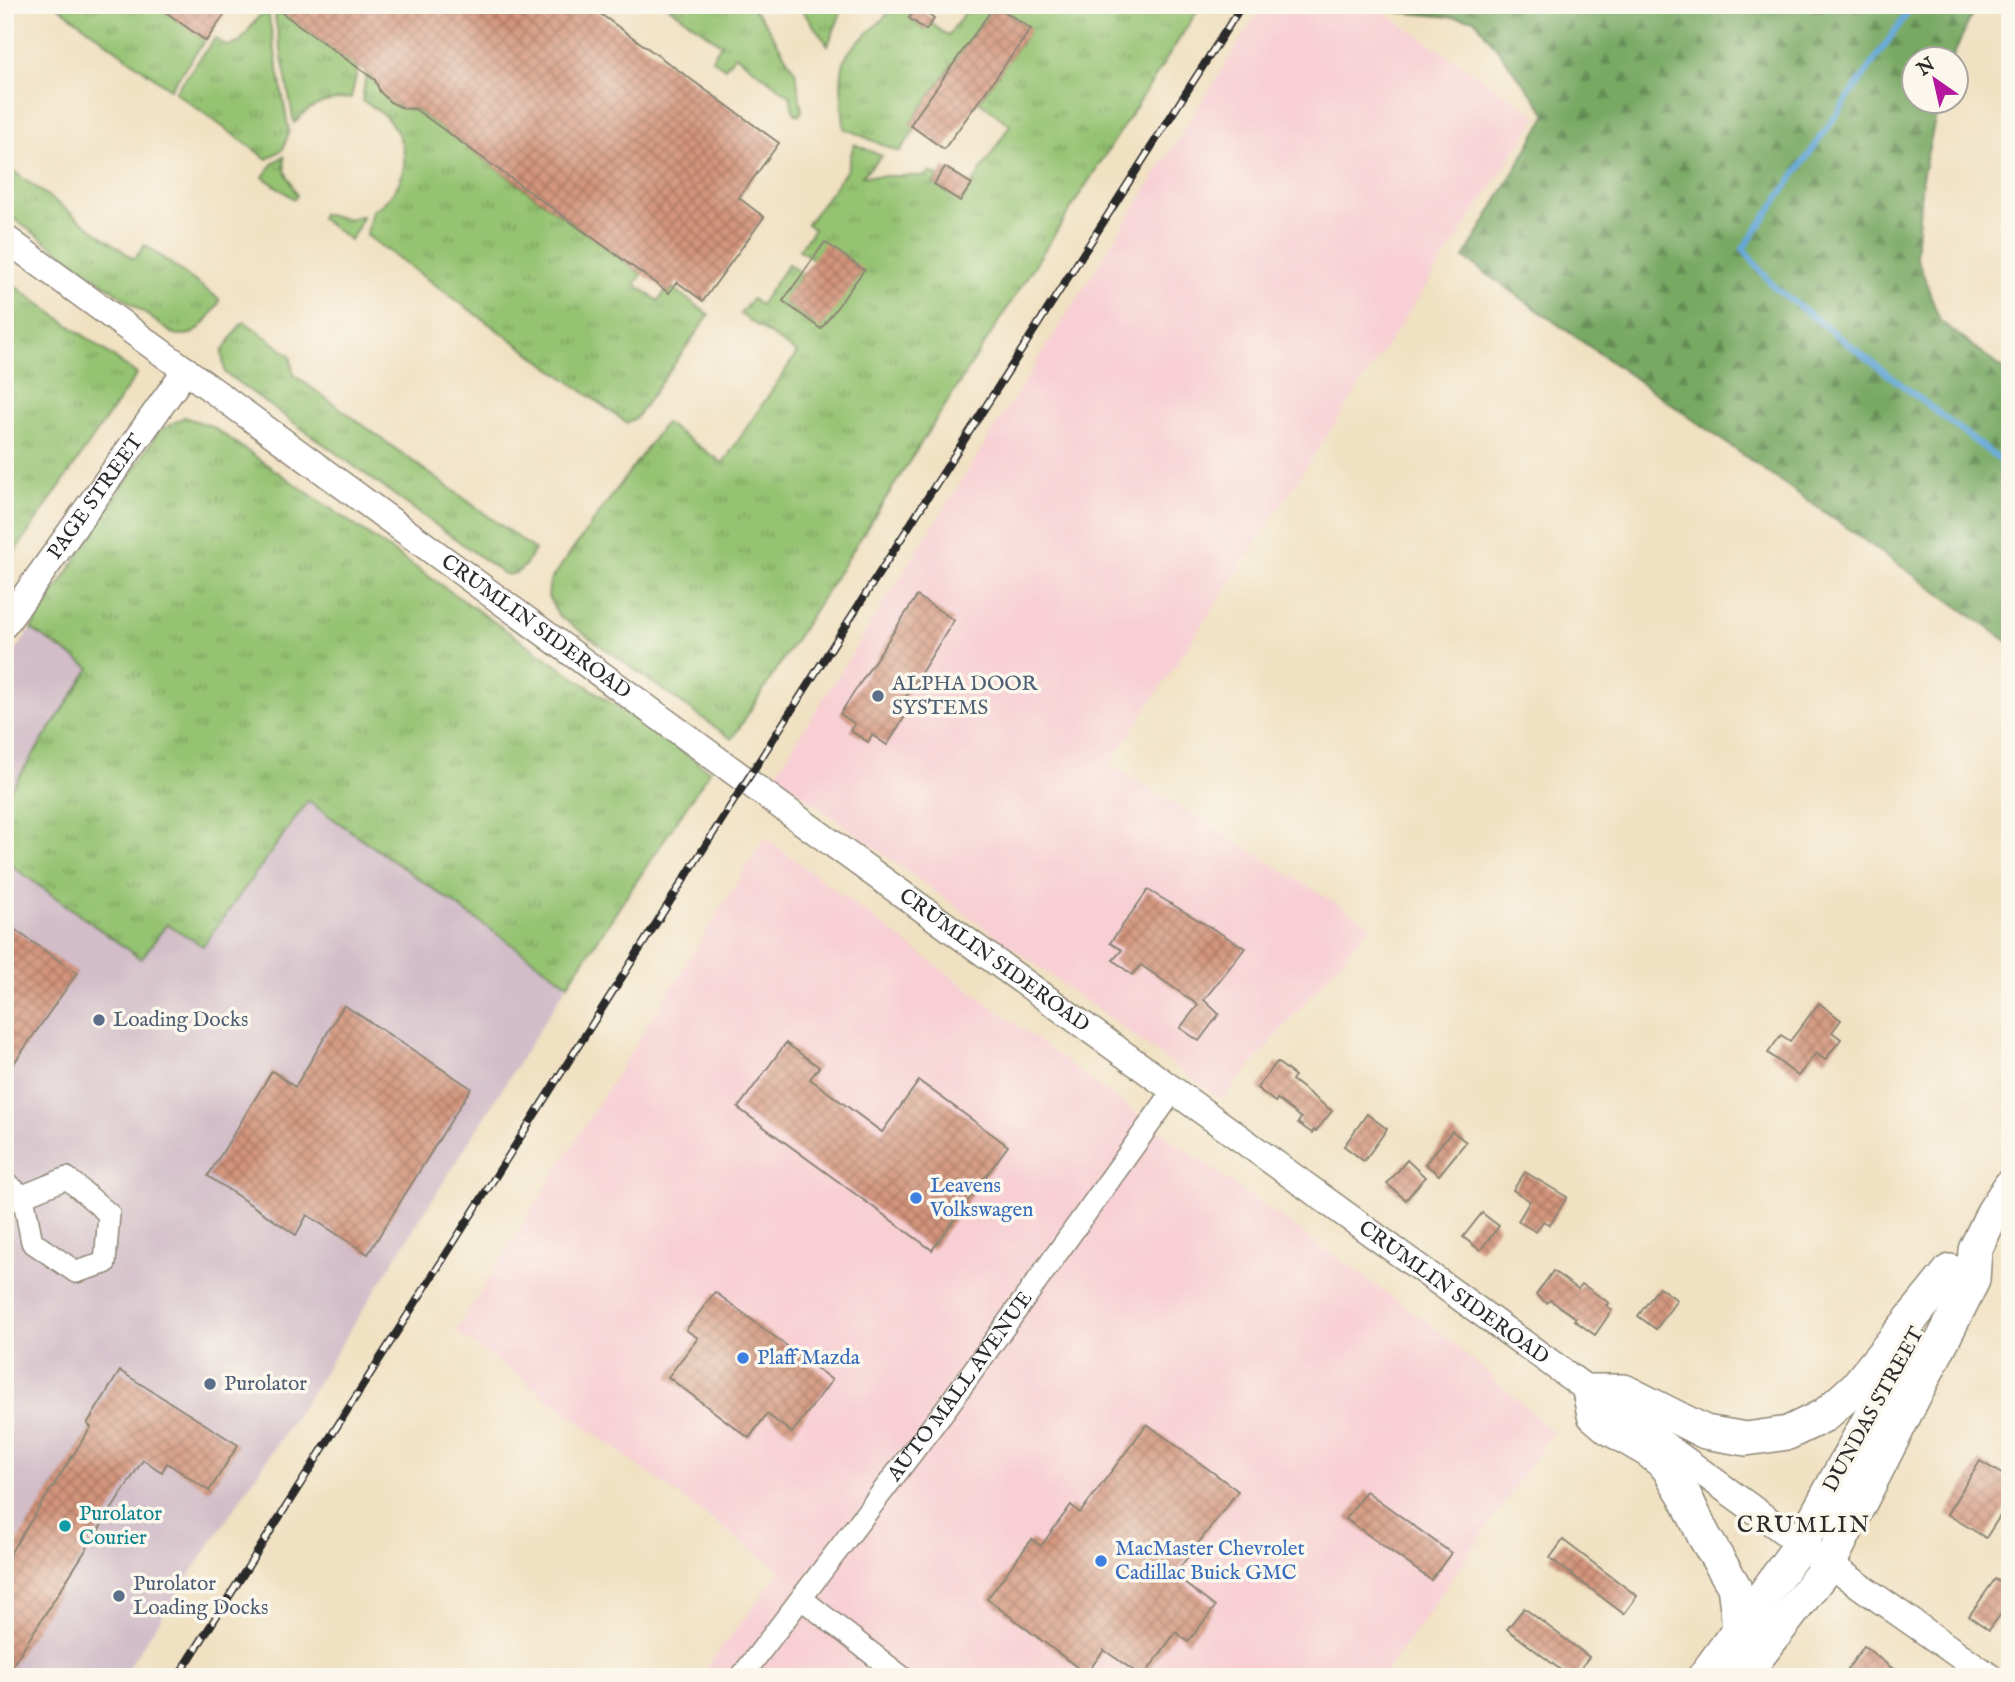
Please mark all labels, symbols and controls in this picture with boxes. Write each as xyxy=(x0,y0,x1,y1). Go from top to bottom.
north arrow xyxy=(1899,46,1969,116)
text: N xyxy=(1912,53,1941,83)
street label: PAGE STREET xyxy=(42,428,150,565)
street label: CRUMLIN SIDEROAD xyxy=(436,548,636,705)
place label: ALPHA DOOR SYSTEMS xyxy=(891,671,1038,722)
marker: ALPHA DOOR SYSTEMS xyxy=(870,688,886,704)
street label: CRUMLIN SIDEROAD xyxy=(894,882,1095,1039)
place label: Loading Docks xyxy=(113,1007,248,1034)
marker: Loading Docks xyxy=(91,1012,107,1028)
place label: Leavens Volkswagen xyxy=(929,1173,1033,1224)
marker: Leavens Volkswagen xyxy=(908,1190,924,1206)
street label: CRUMLIN SIDEROAD xyxy=(1353,1215,1554,1371)
street label: AUTO MALL AVENUE xyxy=(881,1286,1039,1488)
street label: DUNDAS STREET xyxy=(1817,1322,1931,1497)
place label: Plaff Mazda xyxy=(757,1345,861,1372)
marker: Plaff Mazda xyxy=(735,1350,751,1366)
place label: Purolator xyxy=(224,1371,307,1398)
marker: Purolator xyxy=(202,1376,218,1392)
place label: Purolator Courier xyxy=(79,1501,162,1552)
district label: CRUMLIN xyxy=(1737,1511,1871,1540)
marker: Purolator Courier xyxy=(57,1518,73,1534)
place label: MacMaster Chevrolet Cadillac Buick GMC xyxy=(1115,1536,1305,1587)
marker: MacMaster Chevrolet Cadillac Buick GMC xyxy=(1093,1553,1109,1569)
place label: Purolator Loading Docks xyxy=(133,1571,268,1622)
marker: Purolator Loading Docks xyxy=(111,1588,127,1604)

